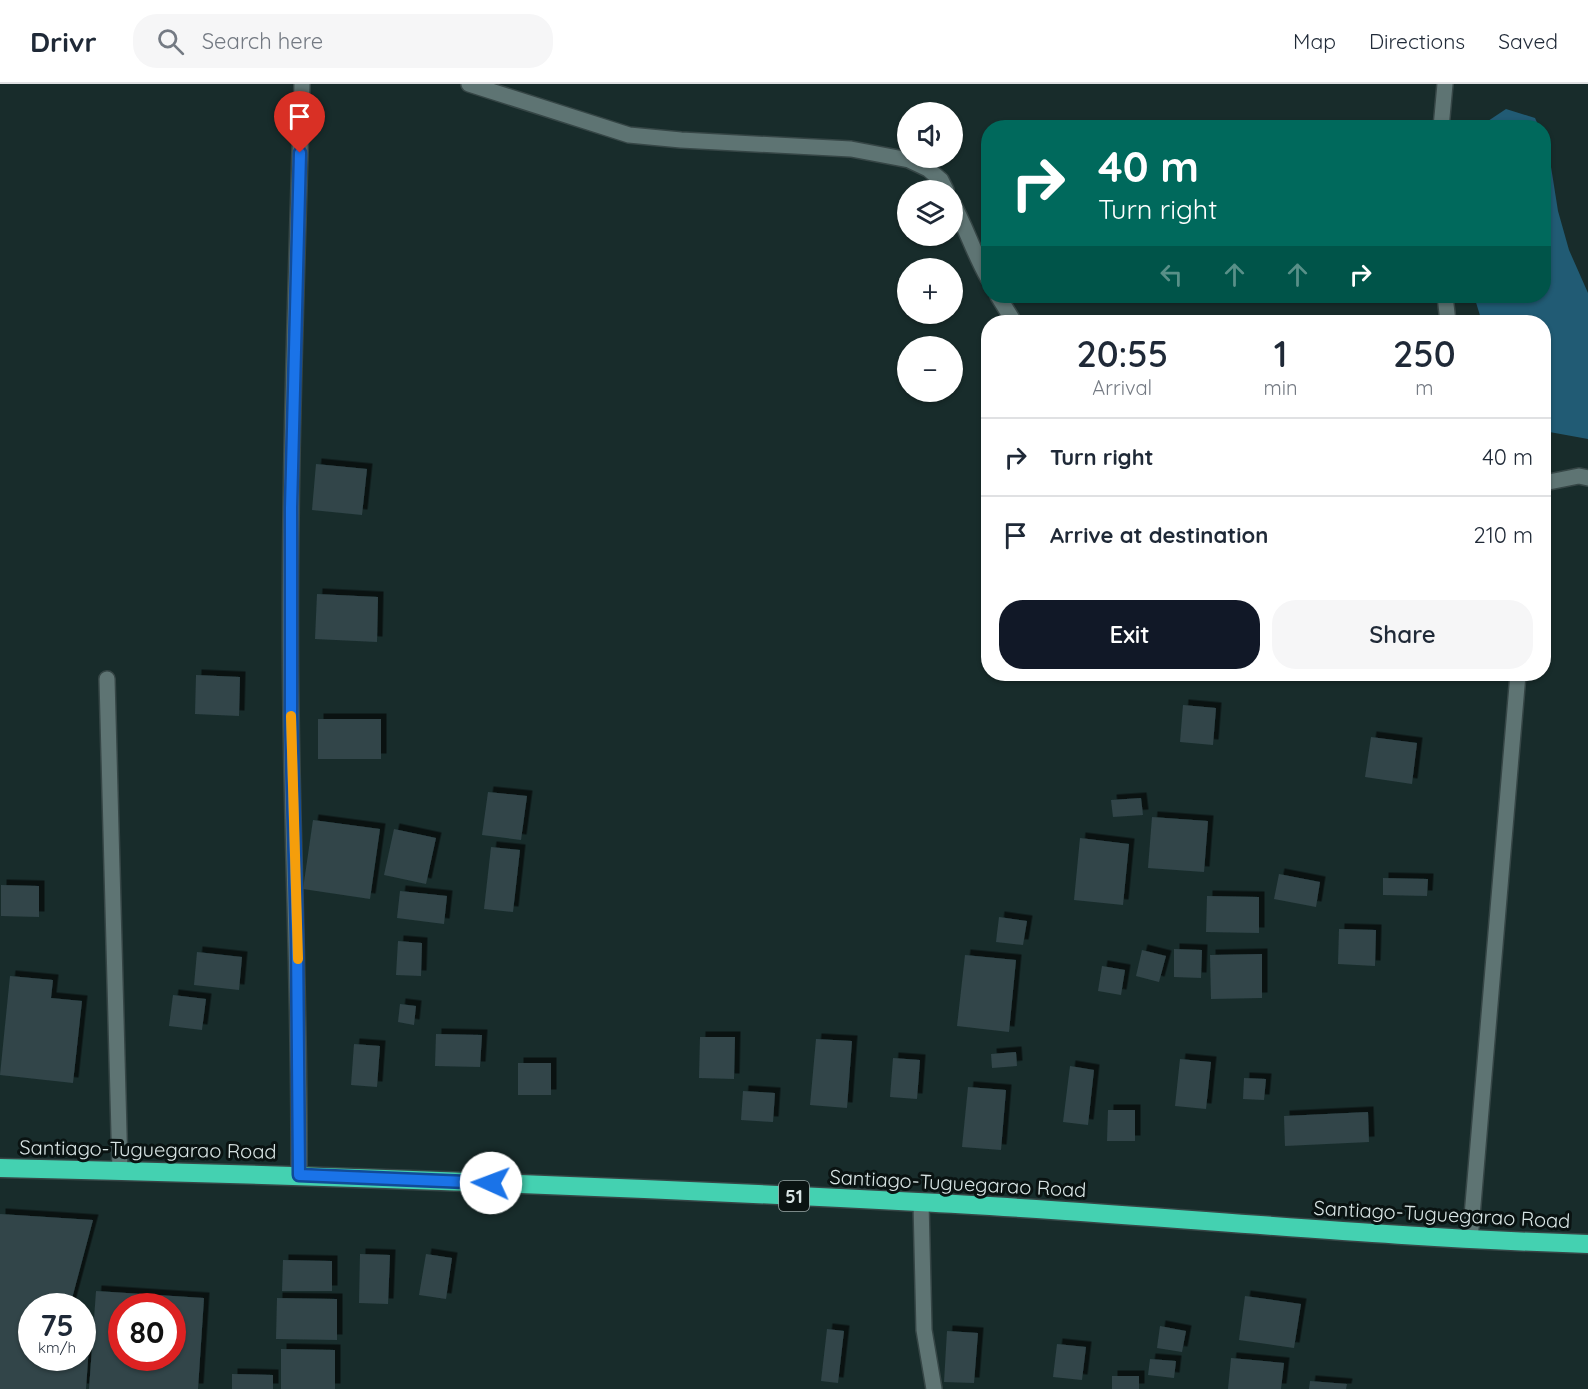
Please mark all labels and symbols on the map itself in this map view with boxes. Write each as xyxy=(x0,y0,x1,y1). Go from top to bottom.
pin xyxy=(274,91,325,153)
street label: Santiago-Tuguegarao Road xyxy=(19,1134,277,1164)
position arrow xyxy=(459,1151,523,1215)
street label: Santiago-Tuguegarao Road xyxy=(829,1164,1087,1202)
road number: 51 xyxy=(779,1181,809,1211)
street label: Santiago-Tuguegarao Road xyxy=(1313,1195,1571,1233)
speed limit sign: 80 xyxy=(108,1293,186,1371)

